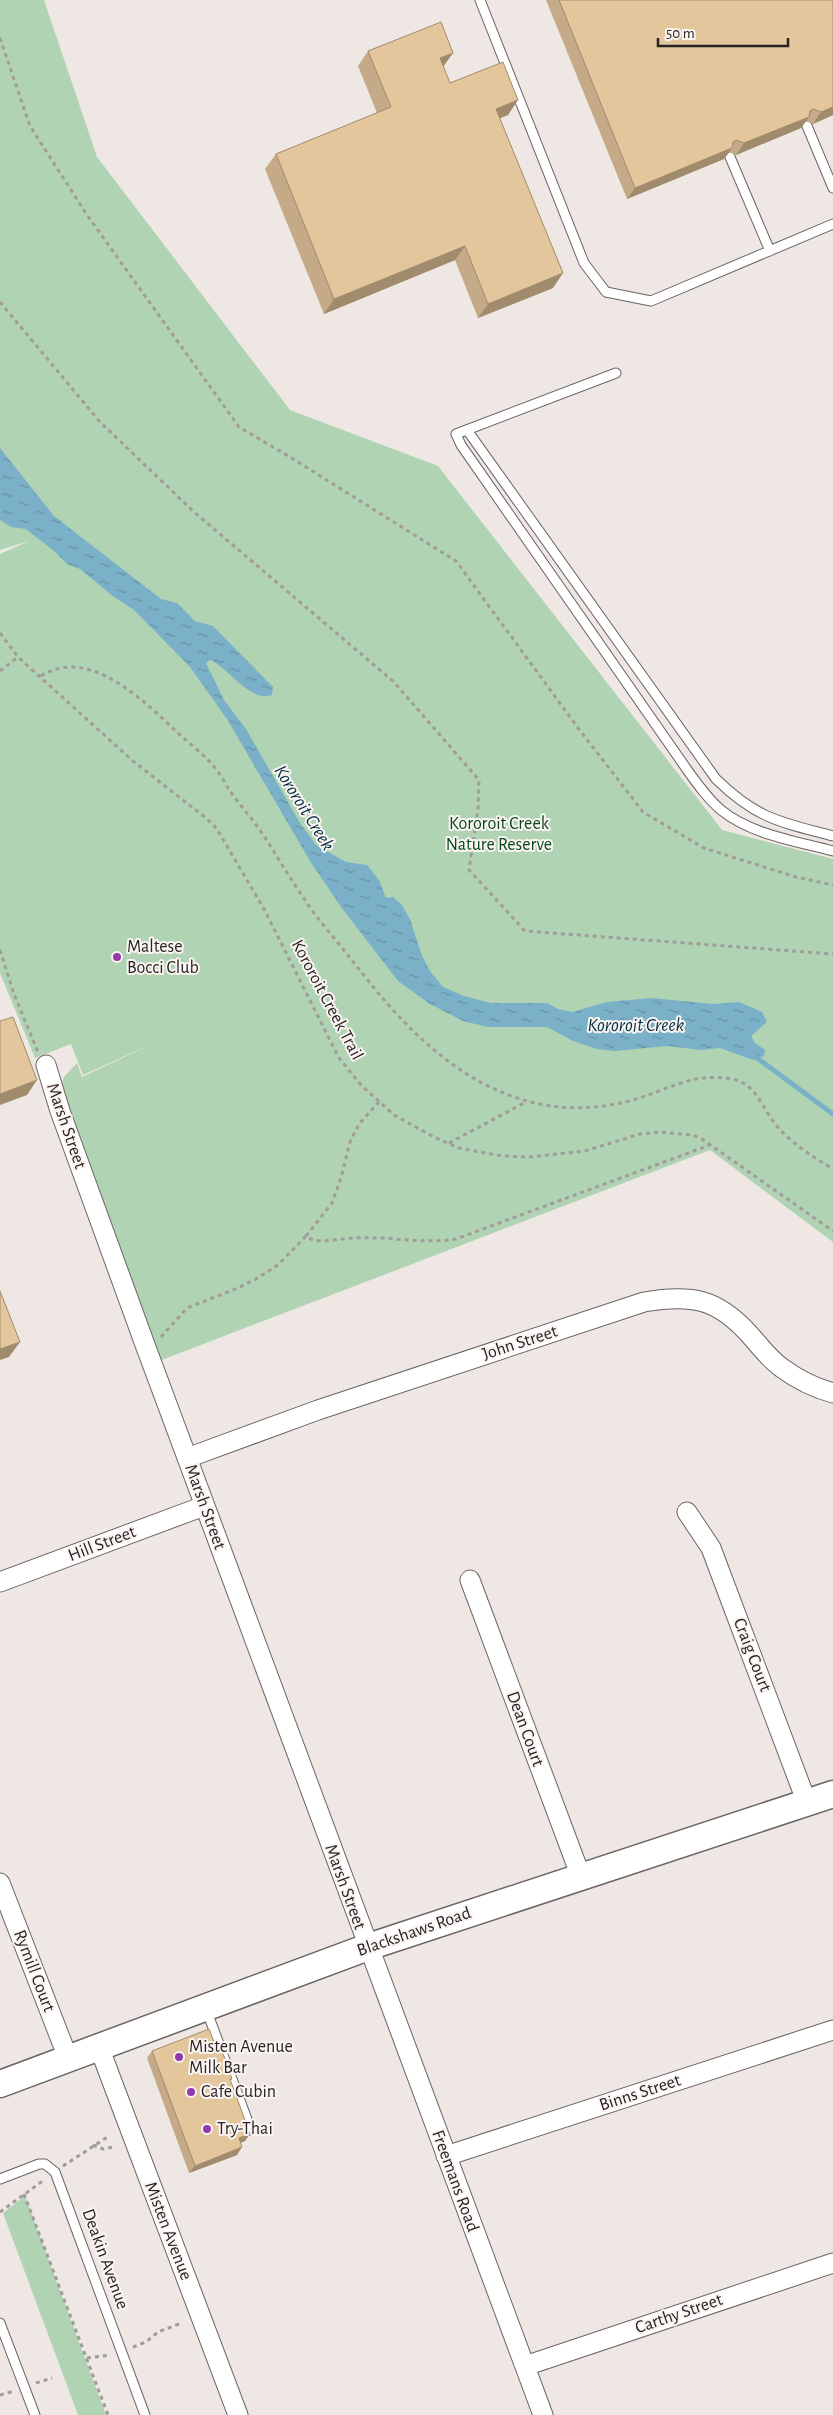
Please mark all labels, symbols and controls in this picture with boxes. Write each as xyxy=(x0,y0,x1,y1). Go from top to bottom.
scale bar xyxy=(658,15,788,47)
text: 50 m xyxy=(666,26,695,41)
water label: Kororoit Creek xyxy=(270,762,338,854)
park label: Kororoit Creek Nature Reserve xyxy=(446,815,552,854)
street label: Kororoit Creek Trail xyxy=(288,937,366,1063)
place label: Maltese Bocci Club xyxy=(127,938,199,977)
marker: Maltese Bocci Club xyxy=(111,951,123,963)
water label: Kororoit Creek xyxy=(588,1016,685,1035)
street label: Marsh Street xyxy=(43,1081,89,1171)
street label: John Street xyxy=(480,1322,560,1364)
street label: Marsh Street xyxy=(181,1462,229,1552)
street label: Hill Street xyxy=(66,1523,139,1565)
street label: Craig Court xyxy=(730,1616,774,1695)
street label: Dean Court xyxy=(503,1689,547,1769)
street label: Marsh Street xyxy=(321,1842,369,1932)
street label: Blackshaws Road xyxy=(355,1904,473,1960)
street label: Rymill Court xyxy=(10,1927,58,2015)
place label: Misten Avenue Milk Bar xyxy=(189,2038,293,2077)
marker: Misten Avenue Milk Bar xyxy=(173,2051,185,2063)
street label: Binns Street xyxy=(597,2071,683,2115)
place label: Cafe Cubin xyxy=(201,2083,276,2101)
marker: Cafe Cubin xyxy=(185,2086,197,2098)
place label: Try-Thai xyxy=(217,2120,273,2138)
marker: Try-Thai xyxy=(201,2123,213,2135)
street label: Freemans Road xyxy=(428,2128,482,2234)
street label: Misten Avenue xyxy=(141,2179,195,2283)
street label: Deakin Avenue xyxy=(78,2206,132,2312)
street label: Carthy Street xyxy=(633,2291,725,2337)

